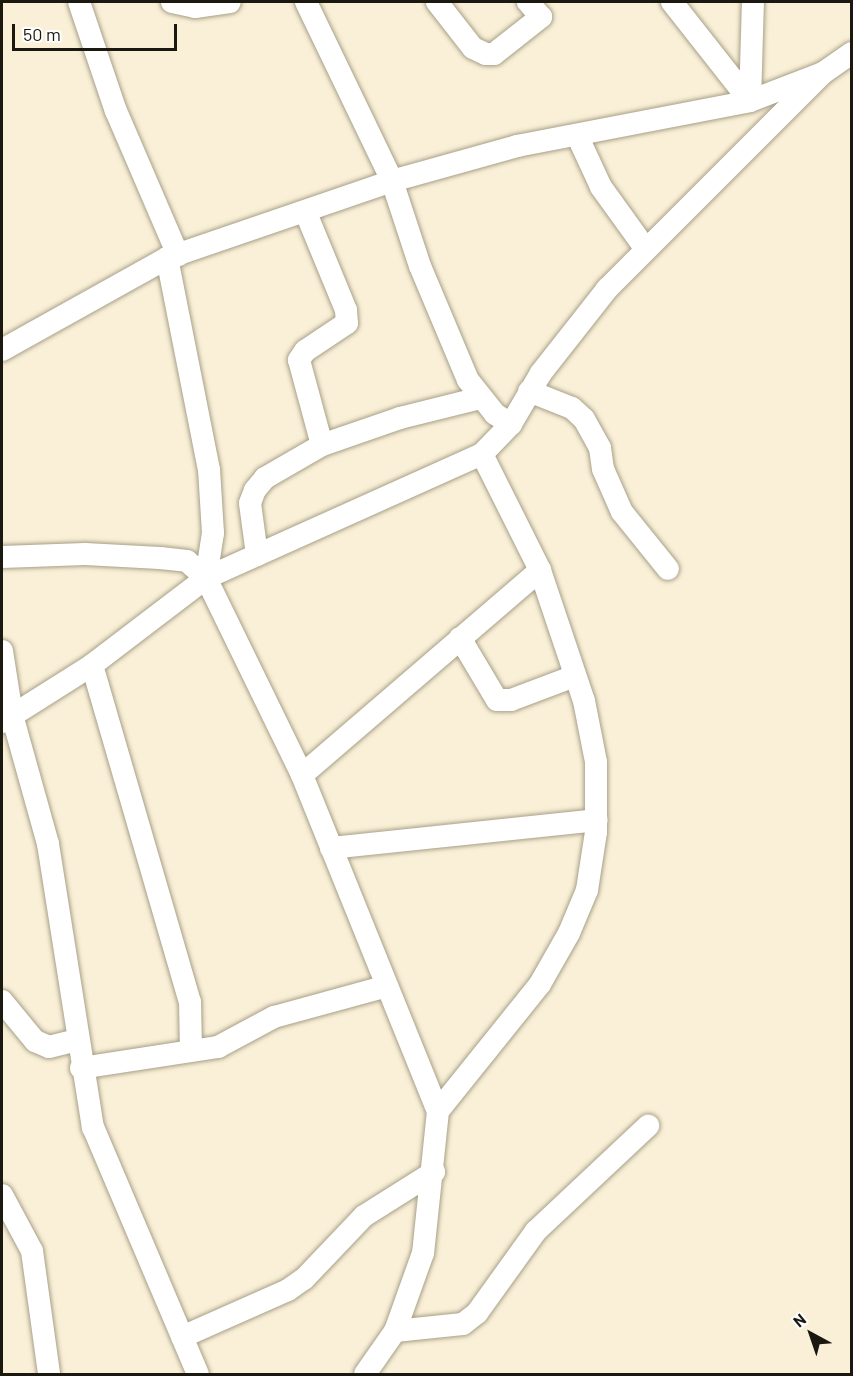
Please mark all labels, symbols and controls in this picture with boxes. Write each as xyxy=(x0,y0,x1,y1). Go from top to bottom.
scale bar xyxy=(15,12,180,50)
text: 50 m xyxy=(23,23,61,45)
north arrow xyxy=(781,1304,841,1364)
text: N xyxy=(789,1309,809,1331)

